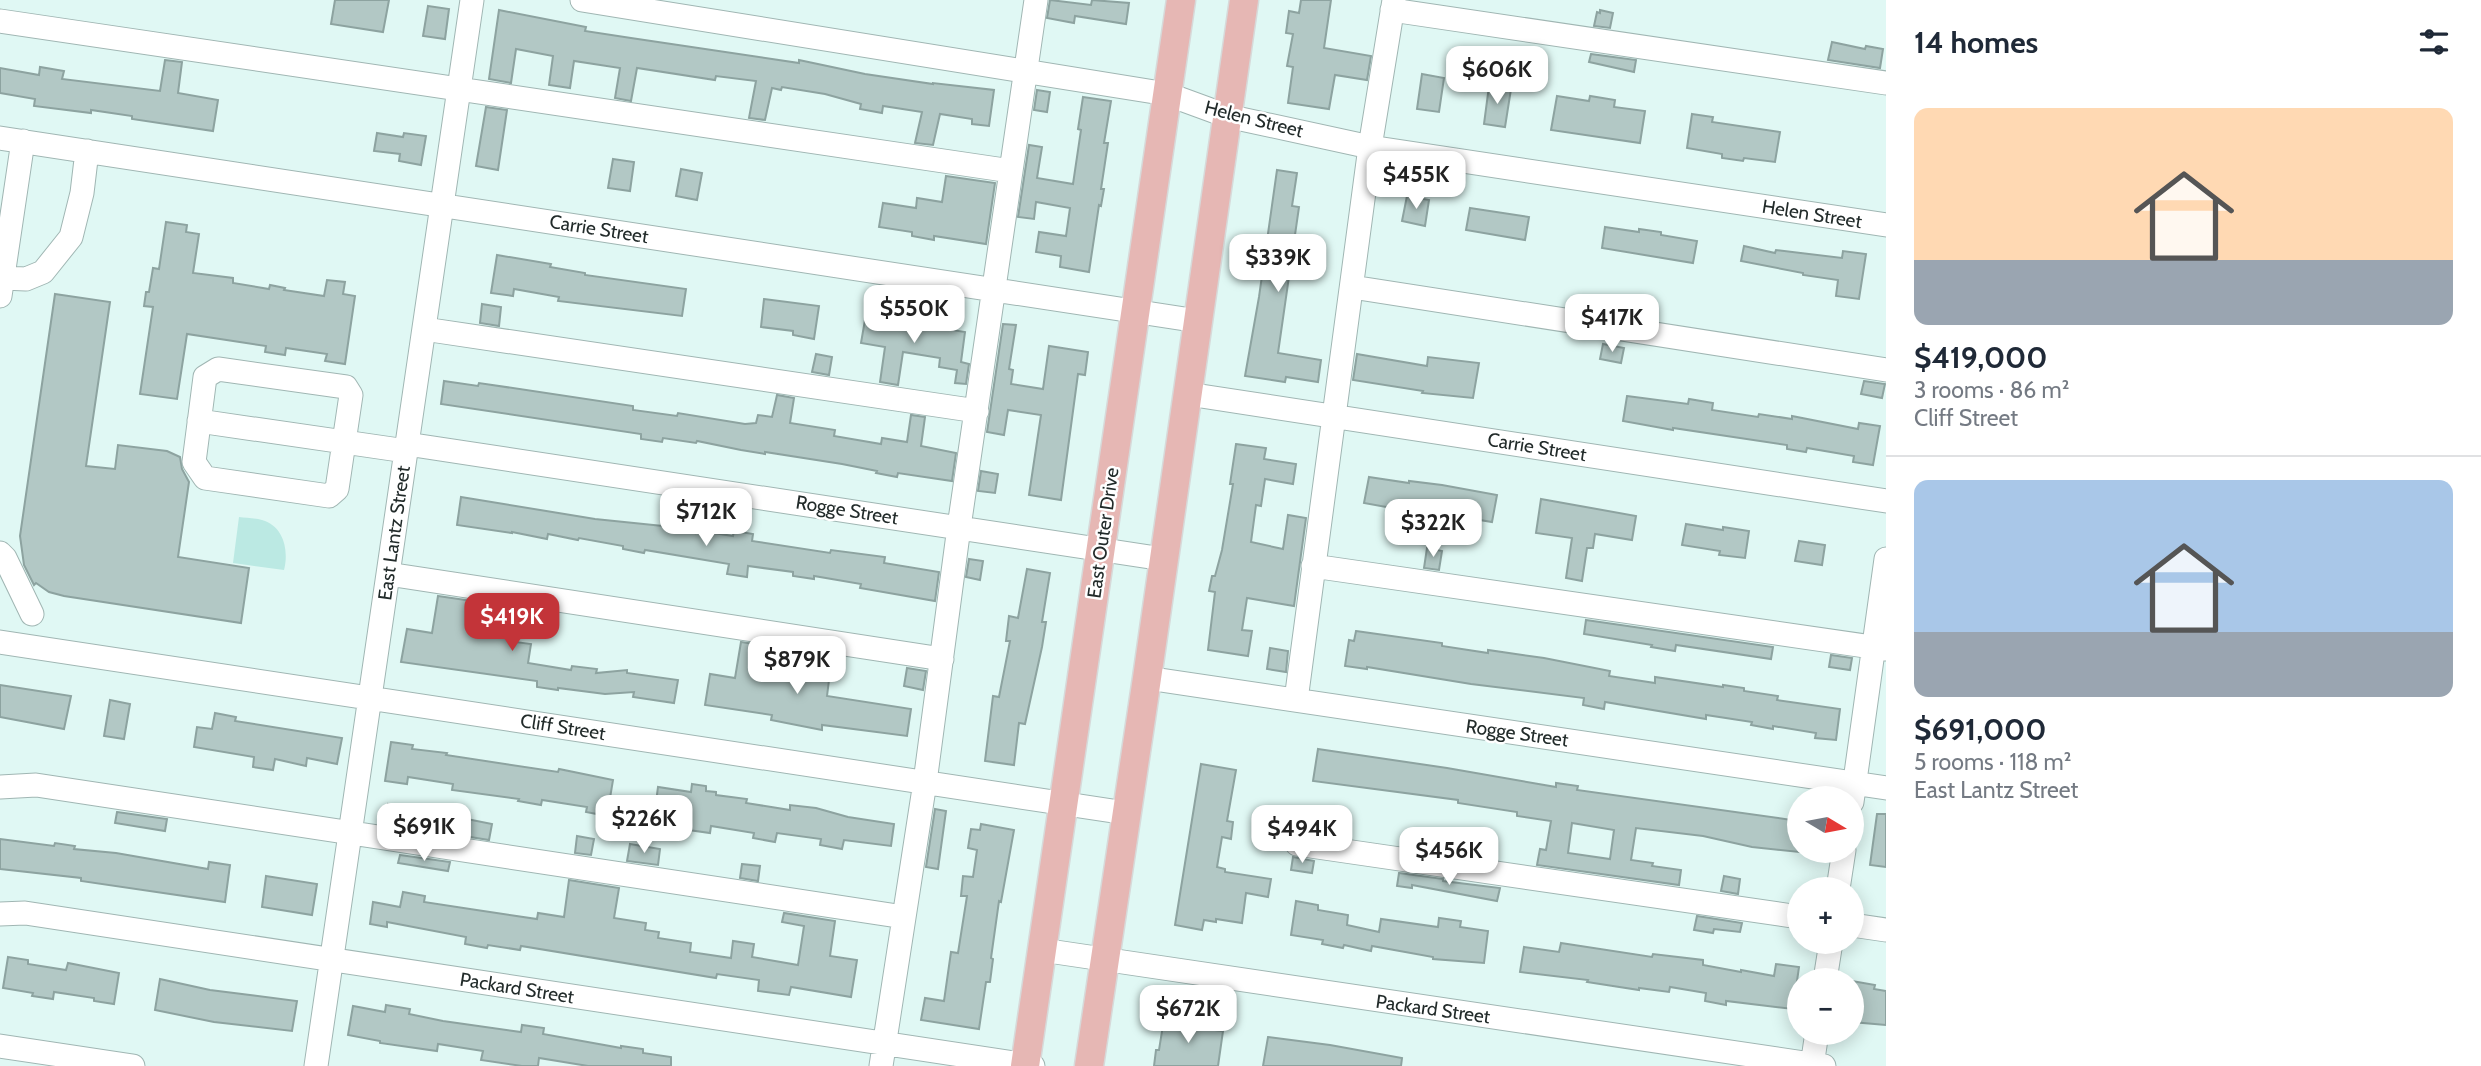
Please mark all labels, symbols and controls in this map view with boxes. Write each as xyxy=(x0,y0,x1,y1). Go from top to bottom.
icon: filters xyxy=(2415,23,2453,61)
text: 14 homes xyxy=(1914,24,2038,61)
pin: $606K xyxy=(1448,46,1546,106)
text: $606K xyxy=(1462,55,1532,83)
street label: Helen Street xyxy=(1202,96,1306,142)
pin: $455K xyxy=(1367,152,1465,211)
icon: home xyxy=(2121,153,2247,279)
text: $455K xyxy=(1383,160,1449,188)
street label: Helen Street xyxy=(1760,195,1864,233)
street label: Carrie Street xyxy=(548,210,651,248)
pin: $339K xyxy=(1229,234,1327,294)
text: $339K xyxy=(1245,243,1311,271)
pin: $550K xyxy=(865,286,963,345)
text: $550K xyxy=(880,294,948,322)
pin: $417K xyxy=(1563,294,1661,354)
text: $417K xyxy=(1581,303,1643,331)
text: $419,000 xyxy=(1914,339,2047,376)
text: 3 rooms · 86 m² xyxy=(1914,376,2069,404)
text: Cliff Street xyxy=(1914,404,2018,432)
street label: Carrie Street xyxy=(1486,428,1589,466)
street label: East Lantz Street xyxy=(373,464,415,602)
street label: East Outer Drive xyxy=(1082,466,1124,600)
pin: $712K xyxy=(657,489,755,548)
street label: Rogge Street xyxy=(794,491,900,530)
text: $712K xyxy=(676,497,736,525)
pin: $322K xyxy=(1384,500,1482,559)
text: $322K xyxy=(1401,508,1465,536)
icon: home xyxy=(2121,525,2247,651)
pin: $419K xyxy=(463,594,561,653)
text: $419K xyxy=(480,602,544,630)
pin: $879K xyxy=(748,636,846,696)
text: $879K xyxy=(764,645,830,673)
street label: Cliff Street xyxy=(519,709,608,745)
text: $691,000 xyxy=(1914,711,2046,748)
street label: Rogge Street xyxy=(1464,714,1570,752)
text: 5 rooms · 118 m² xyxy=(1914,748,2071,776)
text: East Lantz Street xyxy=(1914,776,2078,804)
north arrow xyxy=(1787,786,1864,863)
map controls xyxy=(1787,786,1864,1045)
pin: $226K xyxy=(595,796,693,855)
pin: $691K xyxy=(375,804,473,863)
text: $226K xyxy=(611,804,677,832)
pin: $494K xyxy=(1253,806,1351,865)
text: $691K xyxy=(393,812,455,840)
text: $494K xyxy=(1267,814,1337,842)
pin: $456K xyxy=(1400,828,1498,887)
text: $456K xyxy=(1415,836,1483,864)
button: + xyxy=(1787,877,1864,954)
street label: Packard Street xyxy=(458,968,576,1008)
button: − xyxy=(1787,968,1864,1045)
pin: $672K xyxy=(1139,986,1237,1045)
street label: Packard Street xyxy=(1374,990,1492,1028)
text: $672K xyxy=(1156,994,1220,1022)

